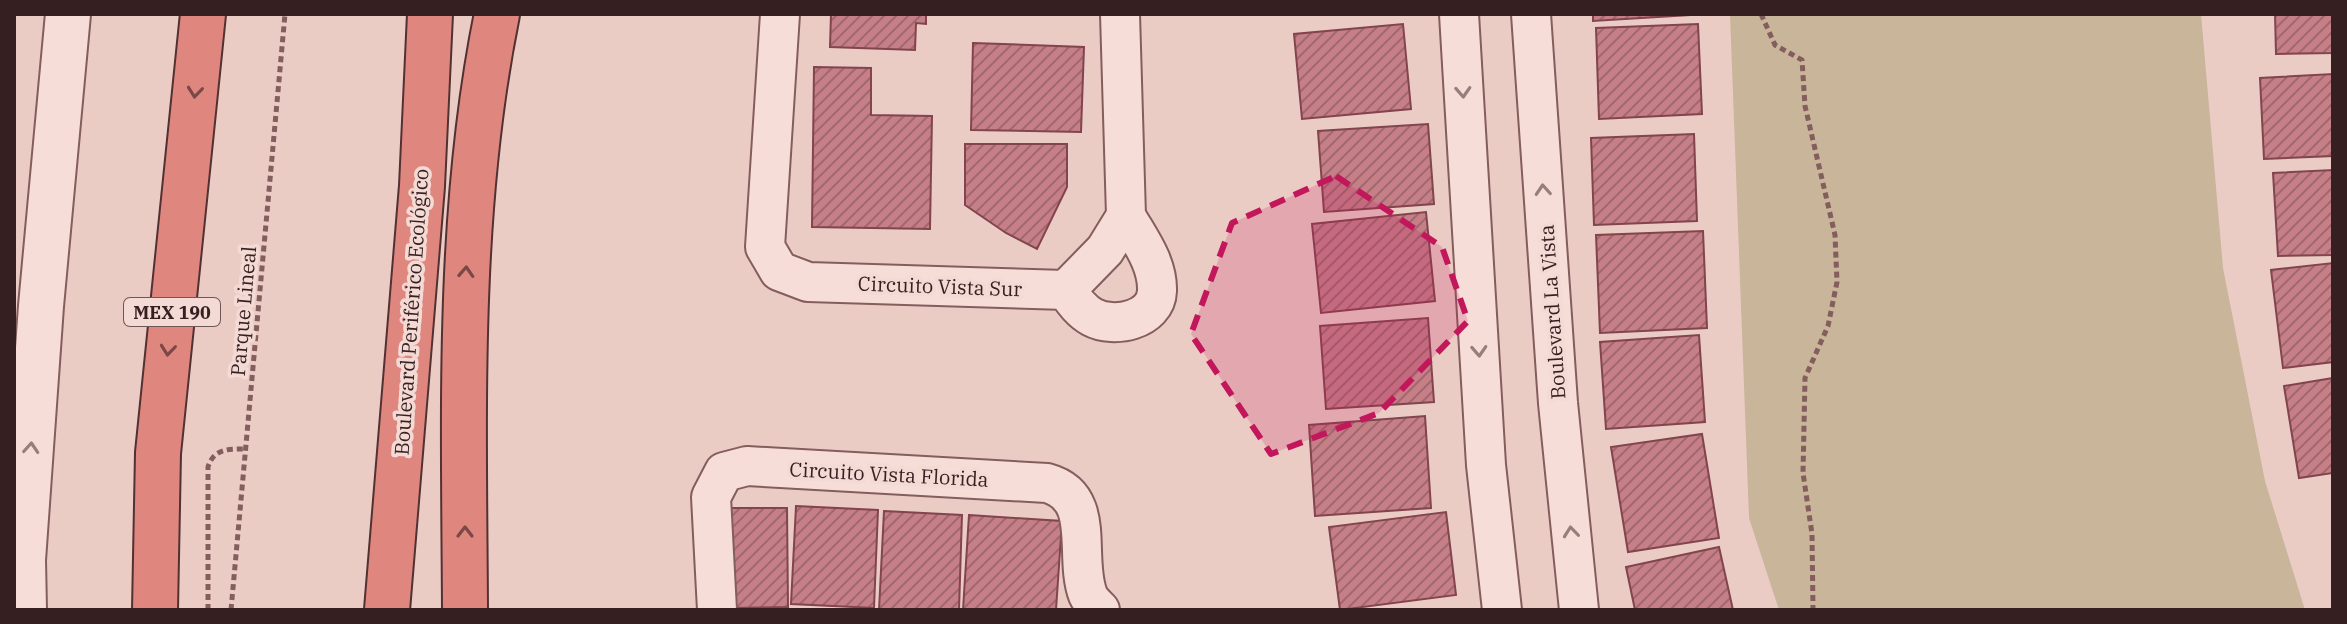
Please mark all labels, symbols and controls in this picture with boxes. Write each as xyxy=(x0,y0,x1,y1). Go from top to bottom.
one-way arrow xyxy=(186,86,203,99)
one-way arrow xyxy=(1454,86,1471,99)
street label: Boulevard Periférico Ecológico xyxy=(388,168,434,456)
one-way arrow xyxy=(1535,183,1552,196)
street label: Boulevard La Vista xyxy=(1532,224,1572,400)
street label: Parque Lineal xyxy=(224,245,262,377)
one-way arrow xyxy=(457,265,474,278)
street label: Circuito Vista Sur xyxy=(857,270,1023,302)
road number: MEX 190 xyxy=(124,298,220,326)
one-way arrow xyxy=(160,344,177,357)
one-way arrow xyxy=(1470,345,1487,358)
one-way arrow xyxy=(22,441,39,454)
street label: Circuito Vista Florida xyxy=(789,455,989,493)
one-way arrow xyxy=(456,525,474,538)
one-way arrow xyxy=(1563,526,1580,539)

